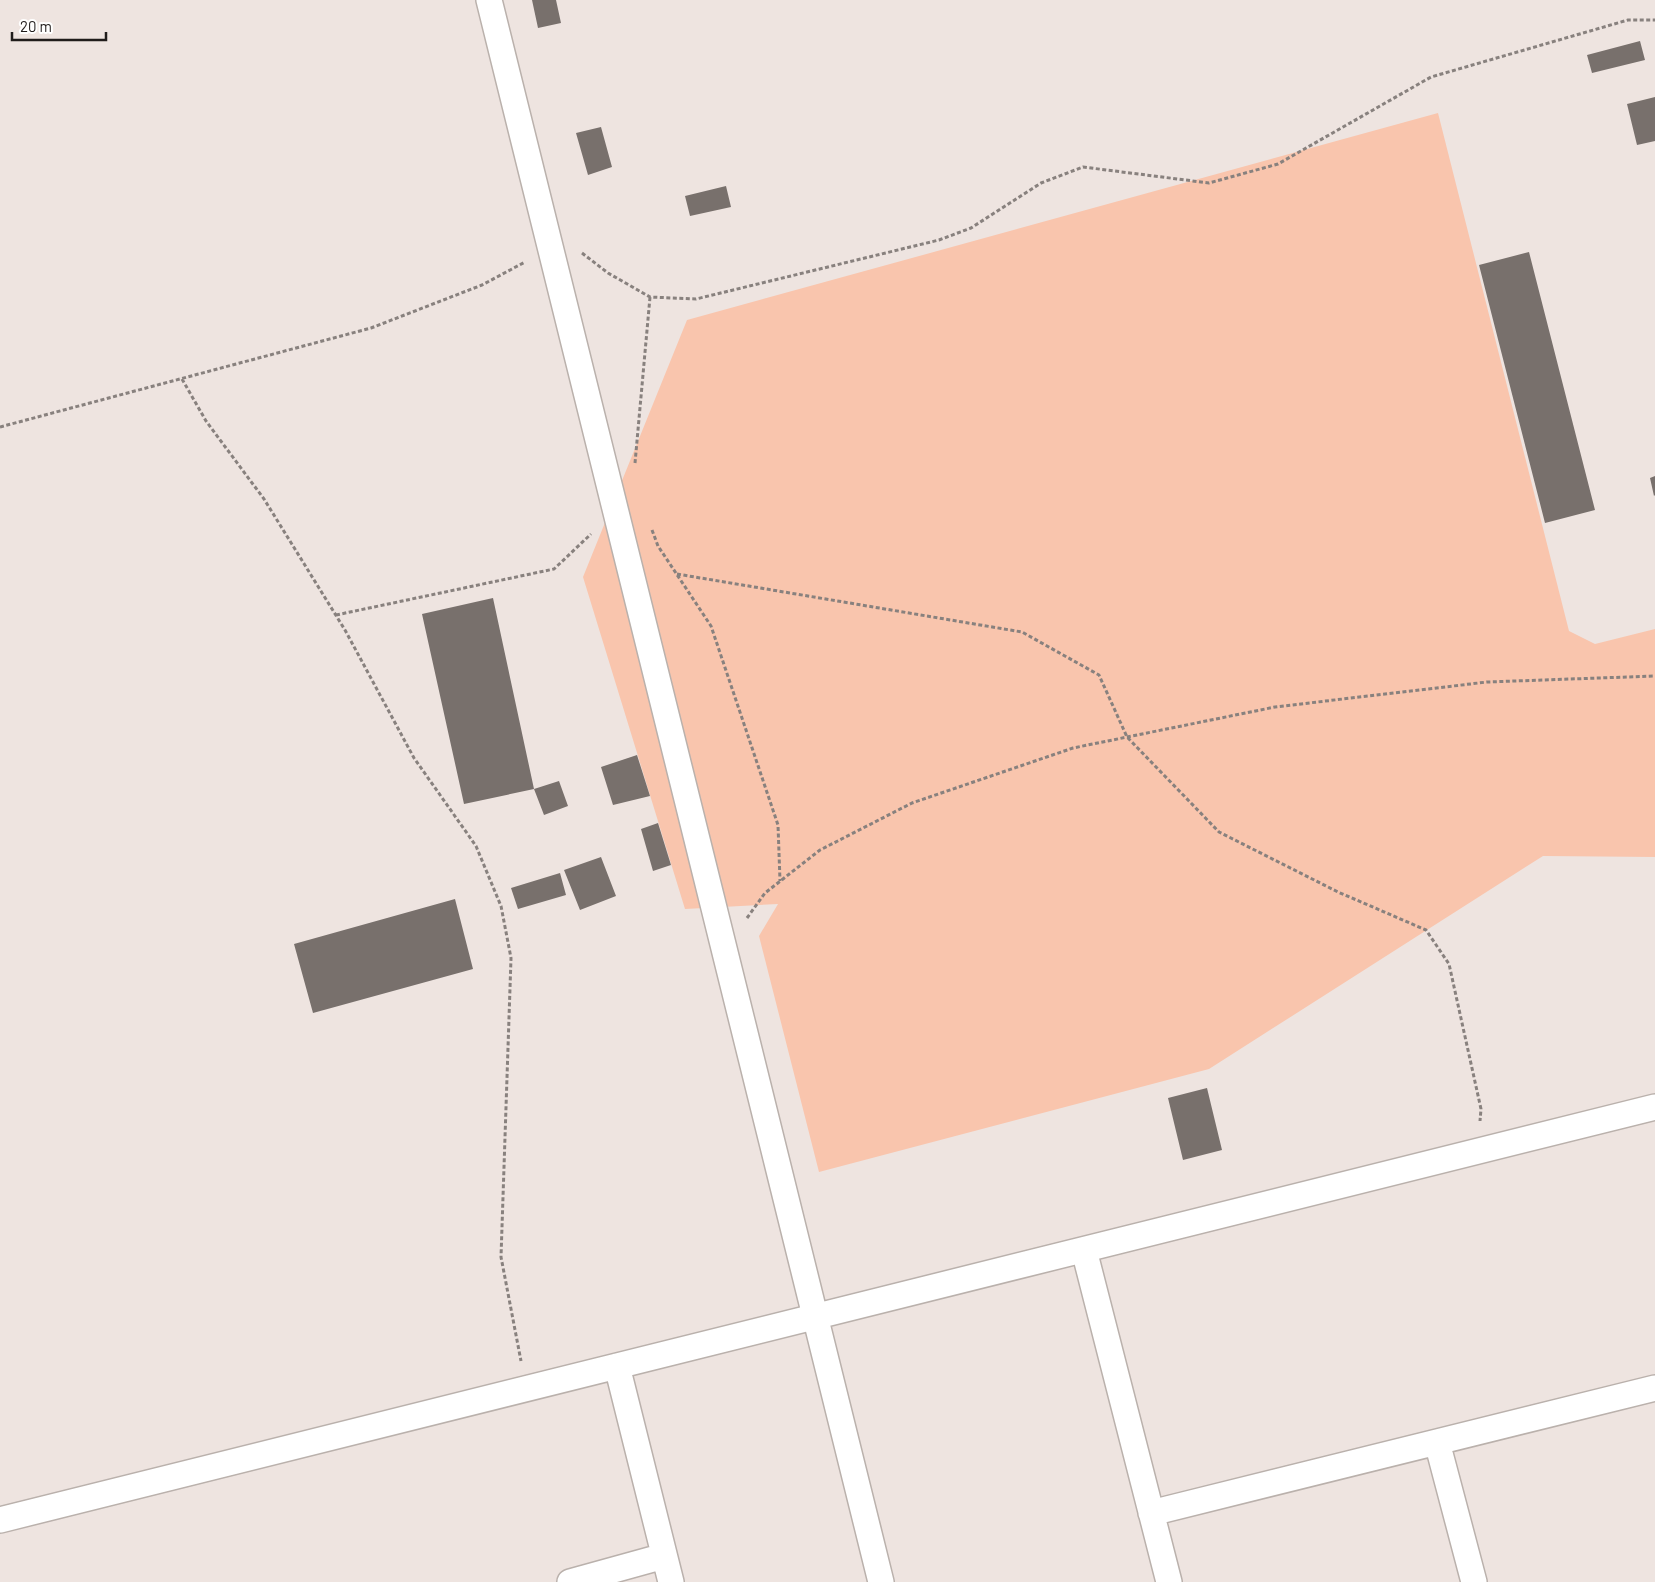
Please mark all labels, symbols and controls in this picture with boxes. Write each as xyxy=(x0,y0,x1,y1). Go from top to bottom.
scale bar xyxy=(12,10,106,42)
text: 20 m xyxy=(20,17,52,35)

